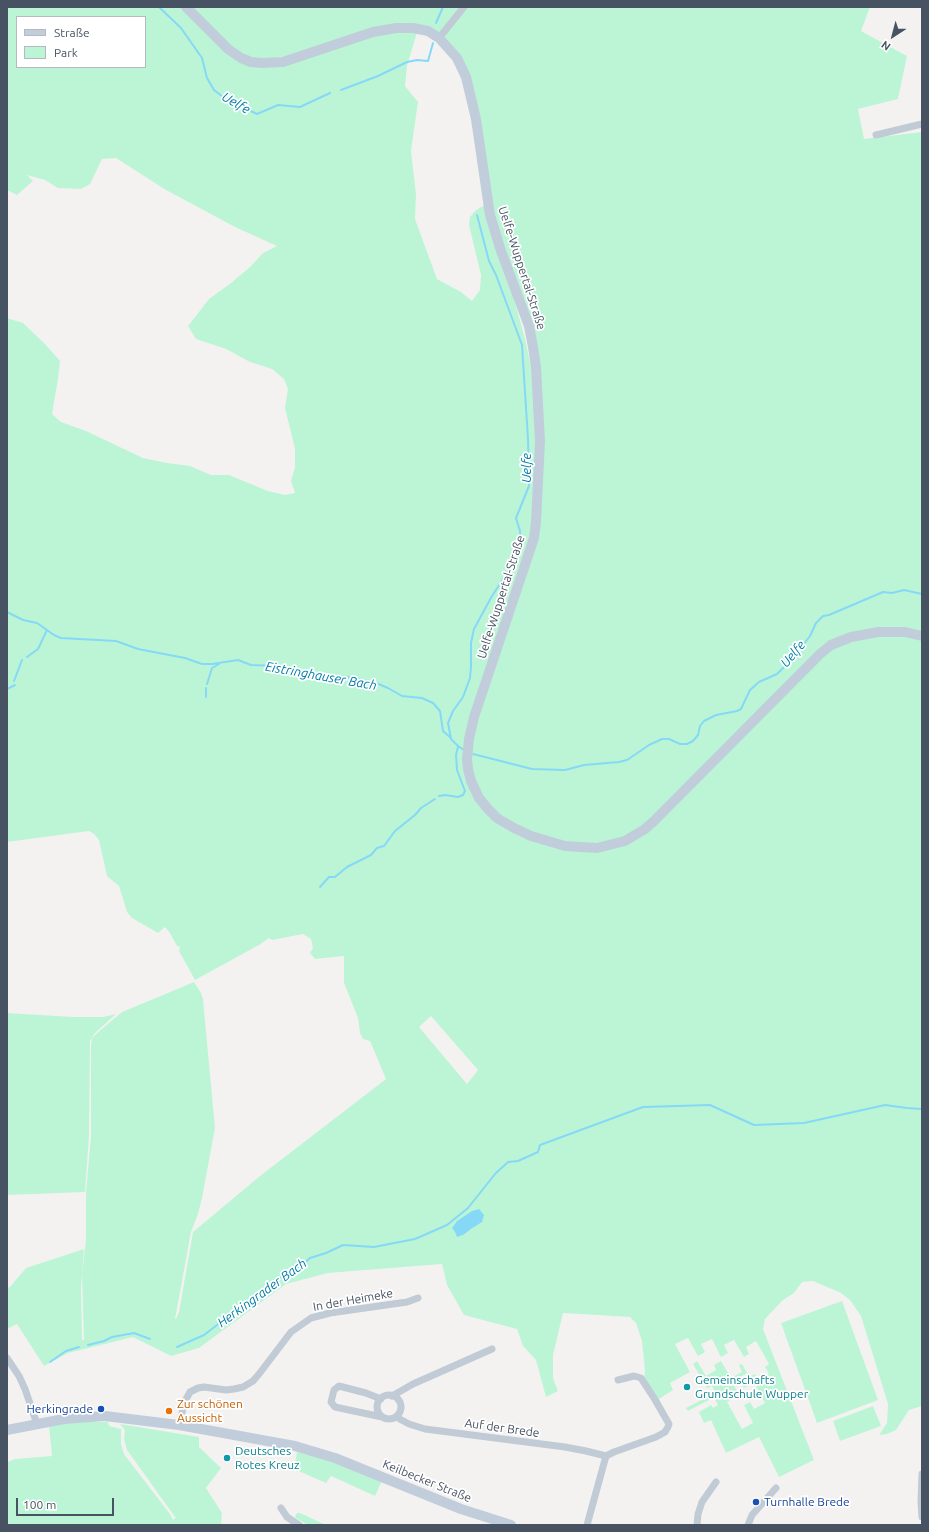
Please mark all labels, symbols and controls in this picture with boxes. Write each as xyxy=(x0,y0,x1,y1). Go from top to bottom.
legend xyxy=(16,16,146,68)
north arrow xyxy=(873,16,913,56)
text: Straße xyxy=(54,26,90,39)
text: N xyxy=(879,38,893,53)
text: Park xyxy=(54,46,78,59)
water label: Uelfe xyxy=(219,89,253,117)
street label: Uelfe-Wuppertal-Straße xyxy=(495,205,549,331)
water label: Uelfe xyxy=(519,453,535,483)
street label: Uelfe-Wuppertal-Straße xyxy=(474,534,528,660)
water label: Uelfe xyxy=(777,637,809,671)
water label: Eistringhauser Bach xyxy=(264,659,378,693)
water label: Herkingrader Bach xyxy=(214,1255,310,1331)
street label: In der Heimeke xyxy=(312,1286,394,1314)
place label: Gemeinschafts Grundschule Wupper xyxy=(695,1373,808,1401)
marker: Gemeinschafts Grundschule Wupper xyxy=(682,1382,692,1392)
place label: Zur schönen Aussicht xyxy=(177,1397,243,1425)
place label: Herkingrade xyxy=(26,1402,93,1416)
marker: Herkingrade xyxy=(96,1404,106,1414)
marker: Zur schönen Aussicht xyxy=(164,1406,174,1416)
street label: Auf der Brede xyxy=(464,1416,540,1440)
place label: Deutsches Rotes Kreuz xyxy=(235,1444,300,1472)
marker: Deutsches Rotes Kreuz xyxy=(222,1453,232,1463)
street label: Keilbecker Straße xyxy=(381,1457,473,1505)
scale bar xyxy=(18,1490,116,1516)
place label: Turnhalle Brede xyxy=(764,1495,850,1509)
marker: Turnhalle Brede xyxy=(751,1497,761,1507)
text: 100 m xyxy=(23,1498,56,1511)

